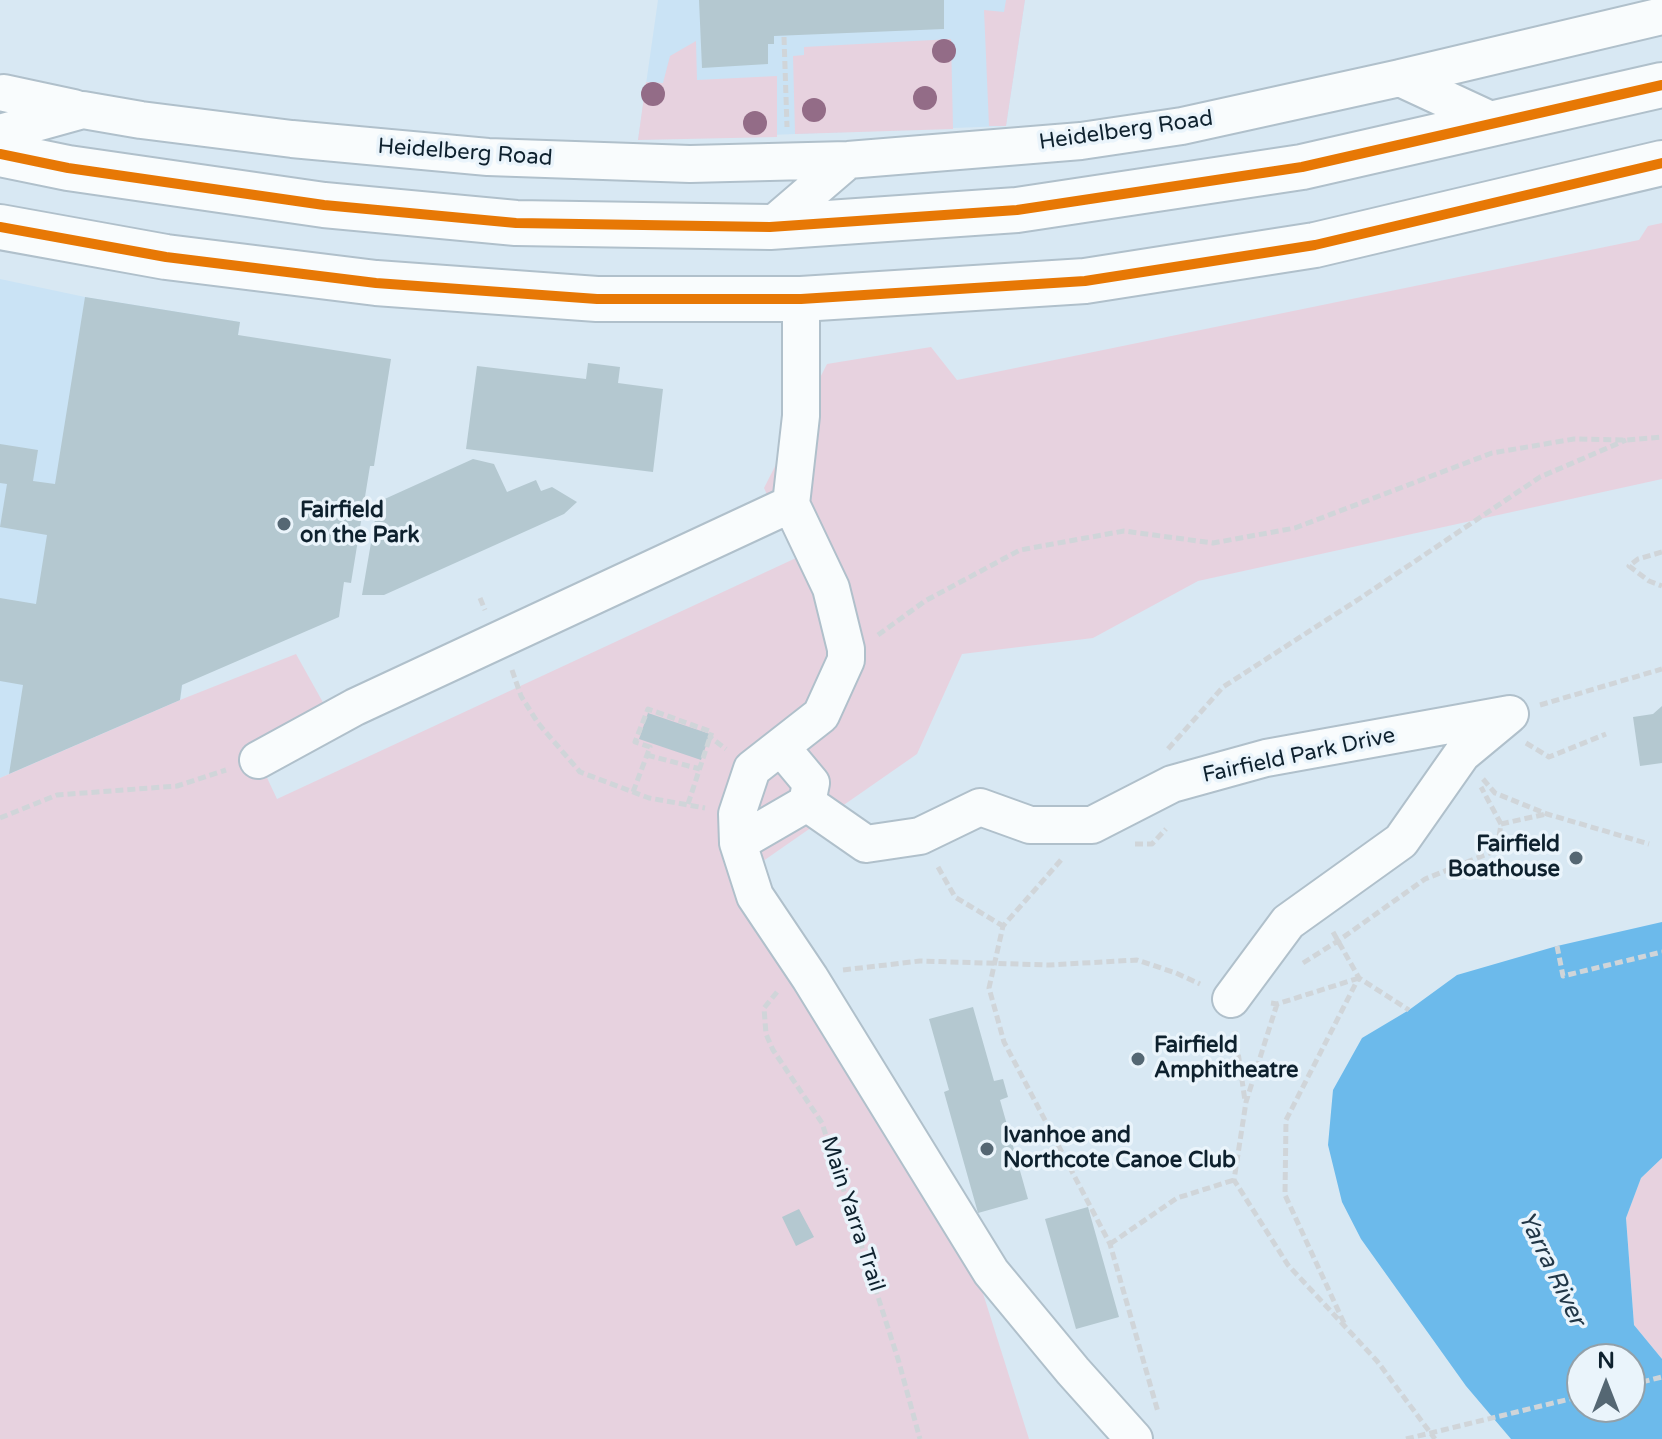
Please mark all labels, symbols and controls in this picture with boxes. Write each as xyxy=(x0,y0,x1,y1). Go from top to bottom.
street label: Heidelberg Road xyxy=(1037,106,1215,156)
street label: Heidelberg Road xyxy=(377,134,553,172)
place label: Fairfield on the Park xyxy=(300,498,419,550)
marker: Fairfield on the Park xyxy=(275,515,293,533)
street label: Fairfield Park Drive xyxy=(1200,723,1398,789)
place label: Fairfield Boathouse xyxy=(1448,832,1560,884)
marker: Fairfield Boathouse xyxy=(1567,849,1585,867)
place label: Fairfield Amphitheatre xyxy=(1154,1033,1299,1084)
marker: Fairfield Amphitheatre xyxy=(1129,1050,1147,1068)
place label: Ivanhoe and Northcote Canoe Club xyxy=(1003,1123,1236,1174)
street label: Main Yarra Trail xyxy=(814,1133,890,1295)
marker: Ivanhoe and Northcote Canoe Club xyxy=(978,1140,996,1158)
water label: Yarra River xyxy=(1511,1207,1591,1331)
north arrow xyxy=(1566,1343,1646,1423)
text: N xyxy=(1597,1348,1615,1374)

